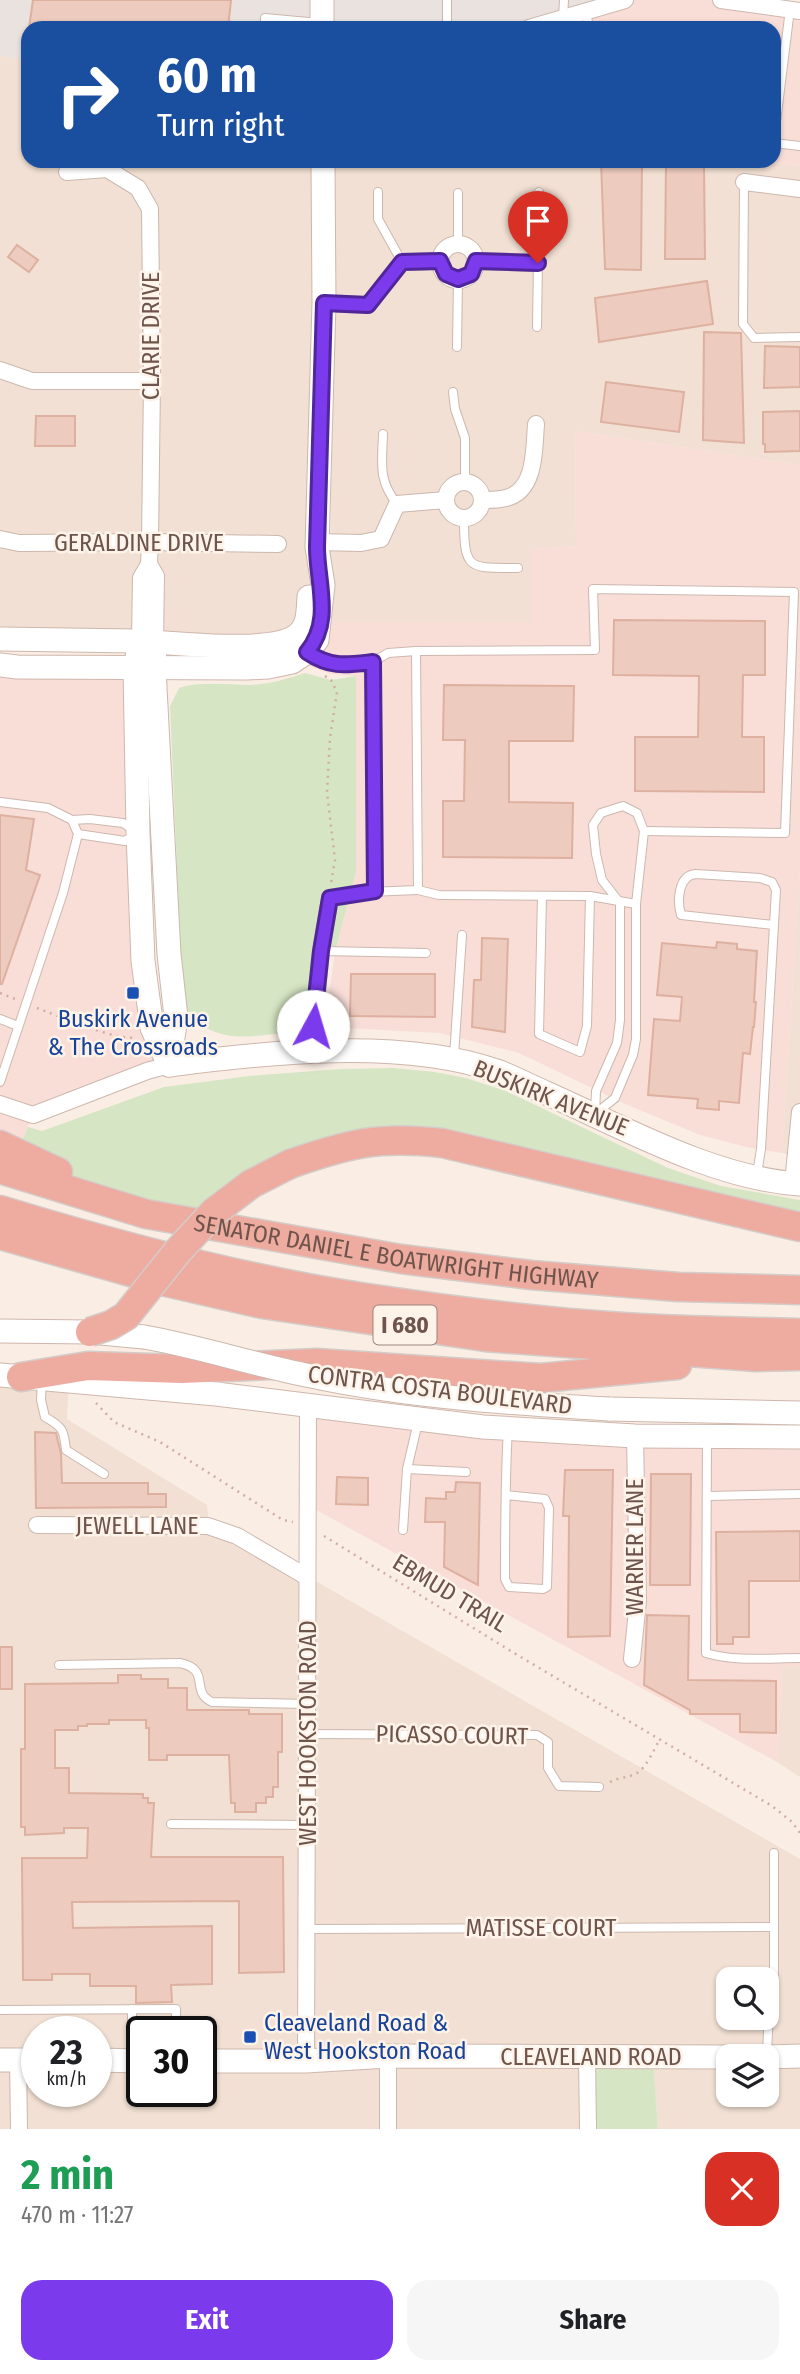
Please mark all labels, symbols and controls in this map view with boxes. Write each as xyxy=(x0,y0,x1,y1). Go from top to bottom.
text: 60 m xyxy=(157,46,257,105)
icon: right xyxy=(42,49,133,140)
text: Turn right xyxy=(157,106,284,144)
pin xyxy=(508,191,568,263)
icon: arrive xyxy=(519,202,557,240)
street label: CLARIE DRIVE xyxy=(137,272,165,400)
street label: GERALDINE DRIVE xyxy=(54,529,224,557)
marker: Buskirk Avenue & The Crossroads xyxy=(125,985,141,1001)
position arrow xyxy=(276,989,350,1063)
place label: Buskirk Avenue & The Crossroads xyxy=(48,1005,218,1061)
street label: BUSKIRK AVENUE xyxy=(469,1054,633,1142)
street label: SENATOR DANIEL E BOATWRIGHT HIGHWAY xyxy=(192,1209,600,1294)
road number: I 680 xyxy=(374,1306,436,1344)
street label: CONTRA COSTA BOULEVARD xyxy=(306,1360,574,1420)
street label: WARNER LANE xyxy=(621,1478,649,1616)
street label: JEWELL LANE xyxy=(75,1512,199,1540)
street label: EBMUD TRAIL xyxy=(388,1548,513,1638)
street label: WEST HOOKSTON ROAD xyxy=(294,1620,322,1846)
street label: PICASSO COURT xyxy=(376,1720,528,1750)
street label: MATISSE COURT xyxy=(466,1914,616,1942)
map controls xyxy=(716,1967,779,2107)
button: search xyxy=(716,1967,779,2030)
place label: Cleaveland Road & West Hookston Road xyxy=(264,2009,467,2065)
speed limit sign: 30 xyxy=(126,2016,217,2107)
marker: Cleaveland Road & West Hookston Road xyxy=(242,2029,258,2045)
text: 23 xyxy=(50,2031,83,2073)
street label: CLEAVELAND ROAD xyxy=(500,2043,682,2071)
button: layers xyxy=(716,2044,779,2107)
text: km/h xyxy=(46,2068,87,2090)
text: 2 min xyxy=(21,2150,114,2200)
button: close xyxy=(705,2152,779,2226)
text: 470 m · 11:27 xyxy=(21,2201,133,2229)
button: Exit xyxy=(21,2280,393,2360)
button: Share xyxy=(407,2280,779,2360)

